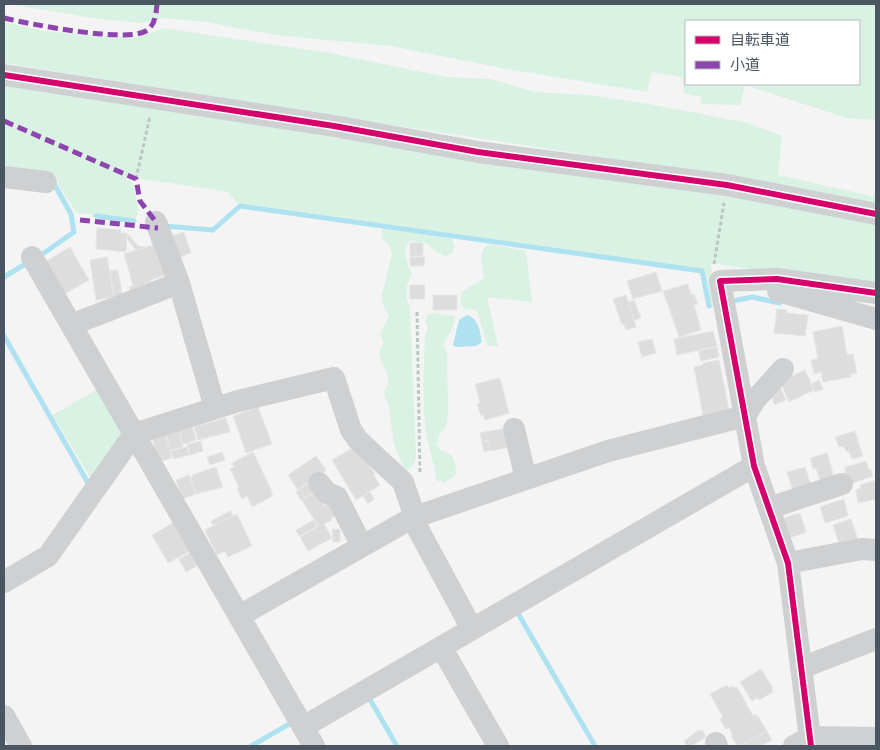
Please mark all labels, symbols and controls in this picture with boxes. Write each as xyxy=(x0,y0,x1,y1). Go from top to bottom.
legend xyxy=(685,20,860,85)
text: 自転車道 xyxy=(730,29,790,51)
text: 小道 xyxy=(730,54,760,76)

